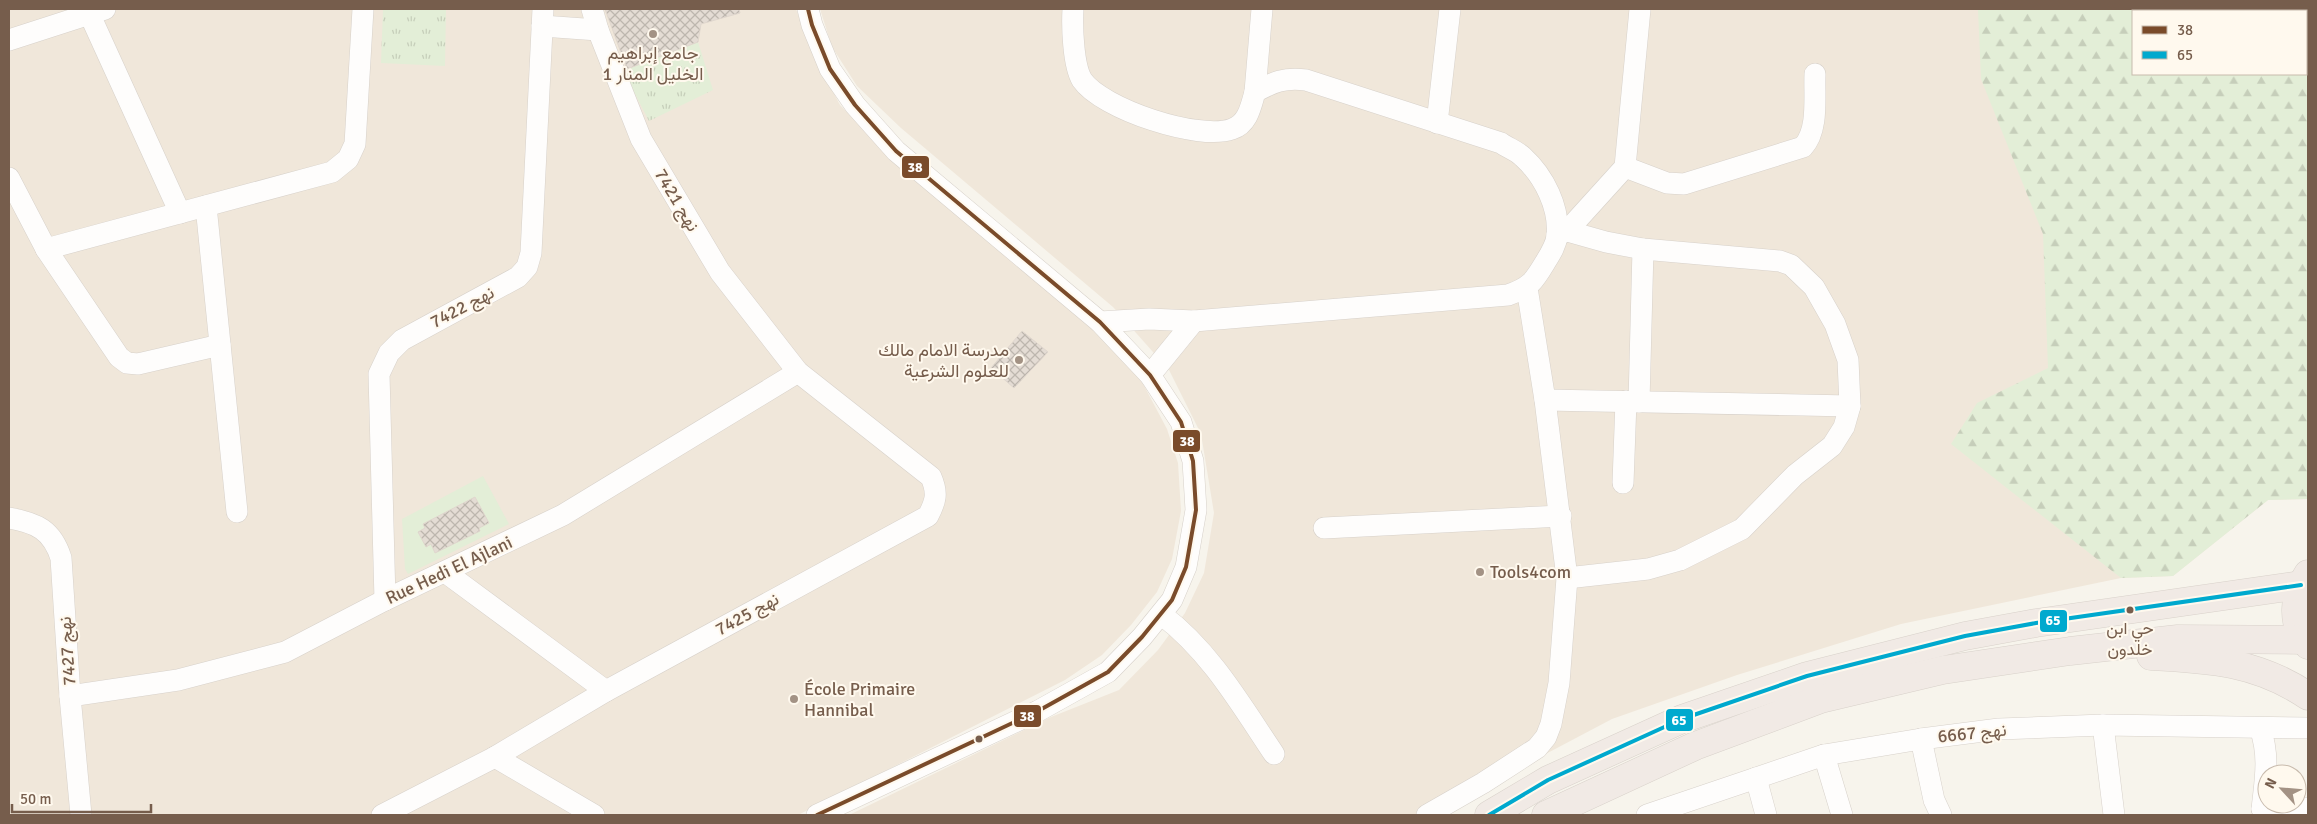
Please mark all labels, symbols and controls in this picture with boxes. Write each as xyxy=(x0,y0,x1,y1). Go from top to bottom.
legend xyxy=(2132,10,2307,75)
text: 38 xyxy=(2177,21,2193,39)
marker: جامع إبراهيم الخليل المنار 1 xyxy=(647,28,659,40)
place label: جامع إبراهيم الخليل المنار 1 xyxy=(603,42,703,85)
text: 65 xyxy=(2177,46,2193,64)
line badge: 38 xyxy=(901,155,930,179)
text: 38 xyxy=(907,159,923,176)
street label: نهج 7421 xyxy=(649,165,704,236)
street label: نهج 7422 xyxy=(426,281,498,334)
place label: مدرسة الامام مالك للعلوم الشرعية xyxy=(878,339,1009,383)
marker: مدرسة الامام مالك للعلوم الشرعية xyxy=(1013,354,1025,366)
line badge: 38 xyxy=(1172,429,1201,453)
text: 38 xyxy=(1179,433,1195,450)
street label: Rue Hedi El Ajlani xyxy=(382,531,516,609)
place label: Tools4com xyxy=(1490,561,1571,583)
marker: Tools4com xyxy=(1474,566,1486,578)
street label: نهج 7425 xyxy=(711,588,783,641)
marker: حي ابن خلدون xyxy=(2125,605,2135,615)
line badge: 65 xyxy=(2039,609,2068,633)
text: 65 xyxy=(2045,612,2061,629)
street label: نهج 7427 xyxy=(54,616,81,686)
place label: حي ابن خلدون xyxy=(2106,618,2154,660)
place label: École Primaire Hannibal xyxy=(804,678,915,721)
marker: École Primaire Hannibal xyxy=(788,693,800,705)
line badge: 38 xyxy=(1013,704,1042,728)
text: 38 xyxy=(1019,708,1035,725)
line badge: 65 xyxy=(1665,708,1694,732)
text: 65 xyxy=(1671,712,1687,729)
street label: نهج 6667 xyxy=(1936,718,2008,749)
unlabelled marker xyxy=(974,734,984,744)
north arrow xyxy=(2257,764,2307,814)
text: N xyxy=(2261,775,2281,792)
scale bar xyxy=(12,782,151,814)
text: 50 m xyxy=(20,790,51,808)

